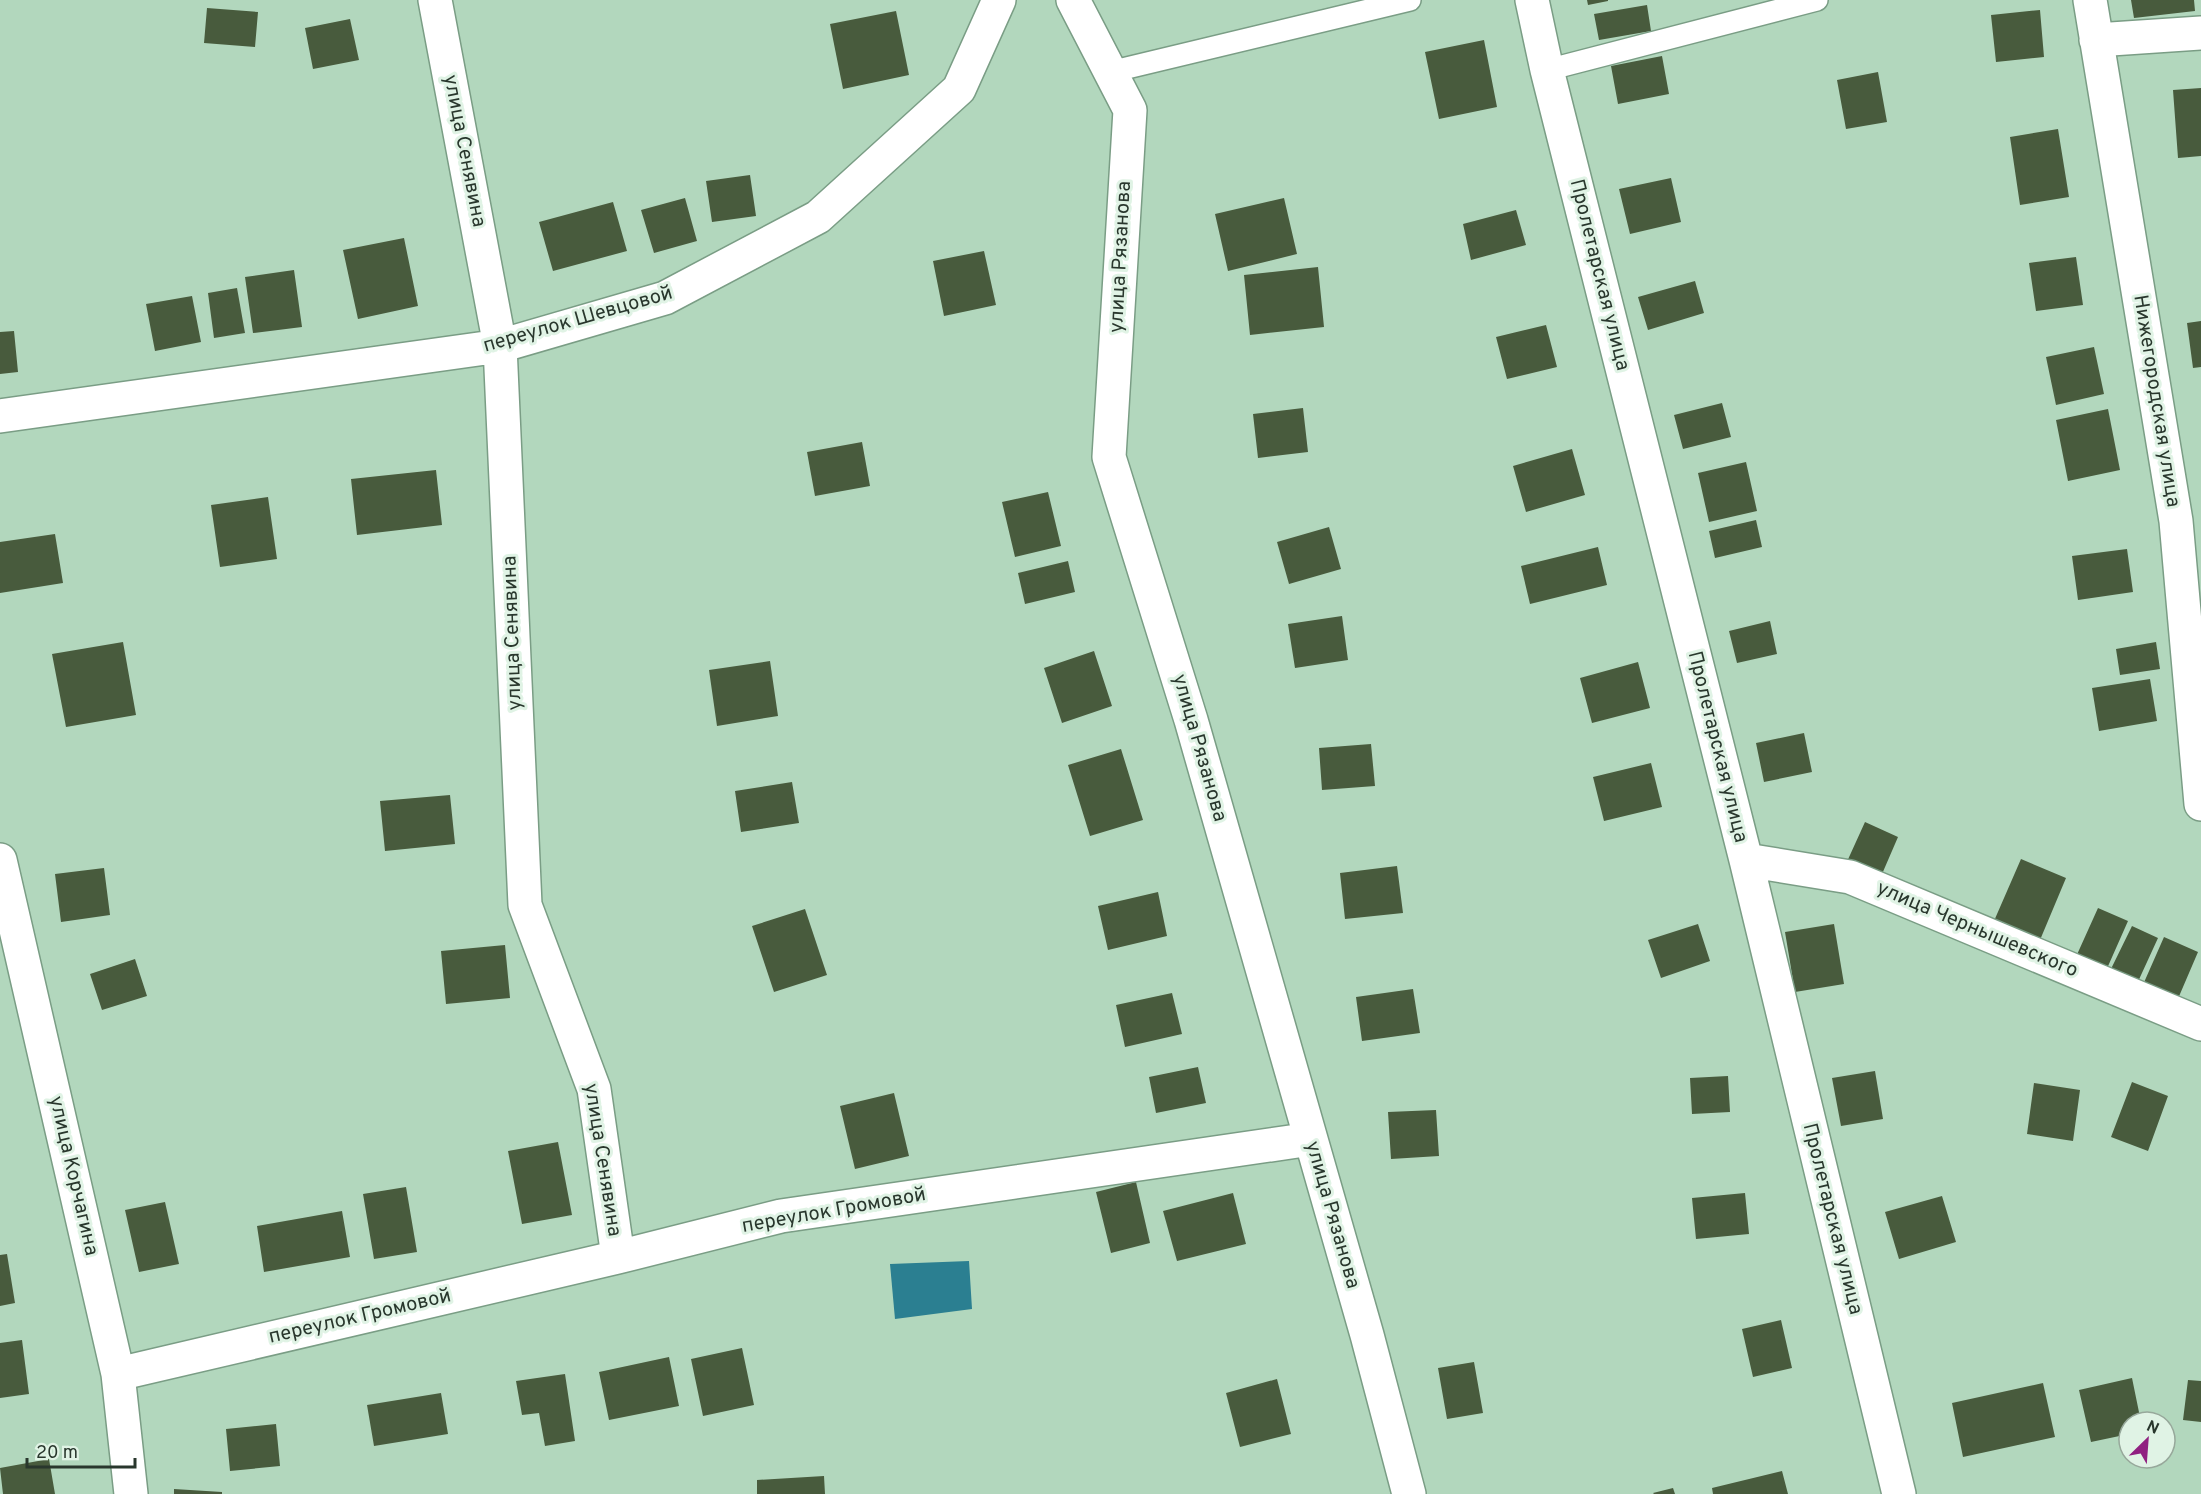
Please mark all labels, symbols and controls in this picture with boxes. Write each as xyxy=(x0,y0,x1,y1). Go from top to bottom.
street label: улица Сенявина xyxy=(436,73,492,229)
street label: Пролетарская улица xyxy=(1563,177,1635,373)
street label: улица Рязанова xyxy=(1104,180,1138,334)
street label: переулок Шевцовой xyxy=(480,280,676,360)
street label: Нижегородская улица xyxy=(2126,293,2186,509)
street label: улица Сенявина xyxy=(497,555,529,711)
street label: Пролетарская улица xyxy=(1681,649,1753,845)
street label: улица Рязанова xyxy=(1166,671,1232,825)
street label: улица Чернышевского xyxy=(1872,876,2082,984)
street label: улица Сенявина xyxy=(577,1082,627,1238)
street label: улица Корчагина xyxy=(42,1094,104,1258)
street label: Пролетарская улица xyxy=(1796,1121,1868,1317)
street label: улица Рязанова xyxy=(1299,1138,1365,1292)
street label: переулок Громовой xyxy=(740,1182,928,1240)
street label: переулок Громовой xyxy=(266,1283,454,1351)
north arrow xyxy=(2117,1410,2177,1470)
text: N xyxy=(2143,1417,2162,1440)
scale bar xyxy=(27,1431,135,1469)
text: 20 m xyxy=(36,1442,78,1465)

